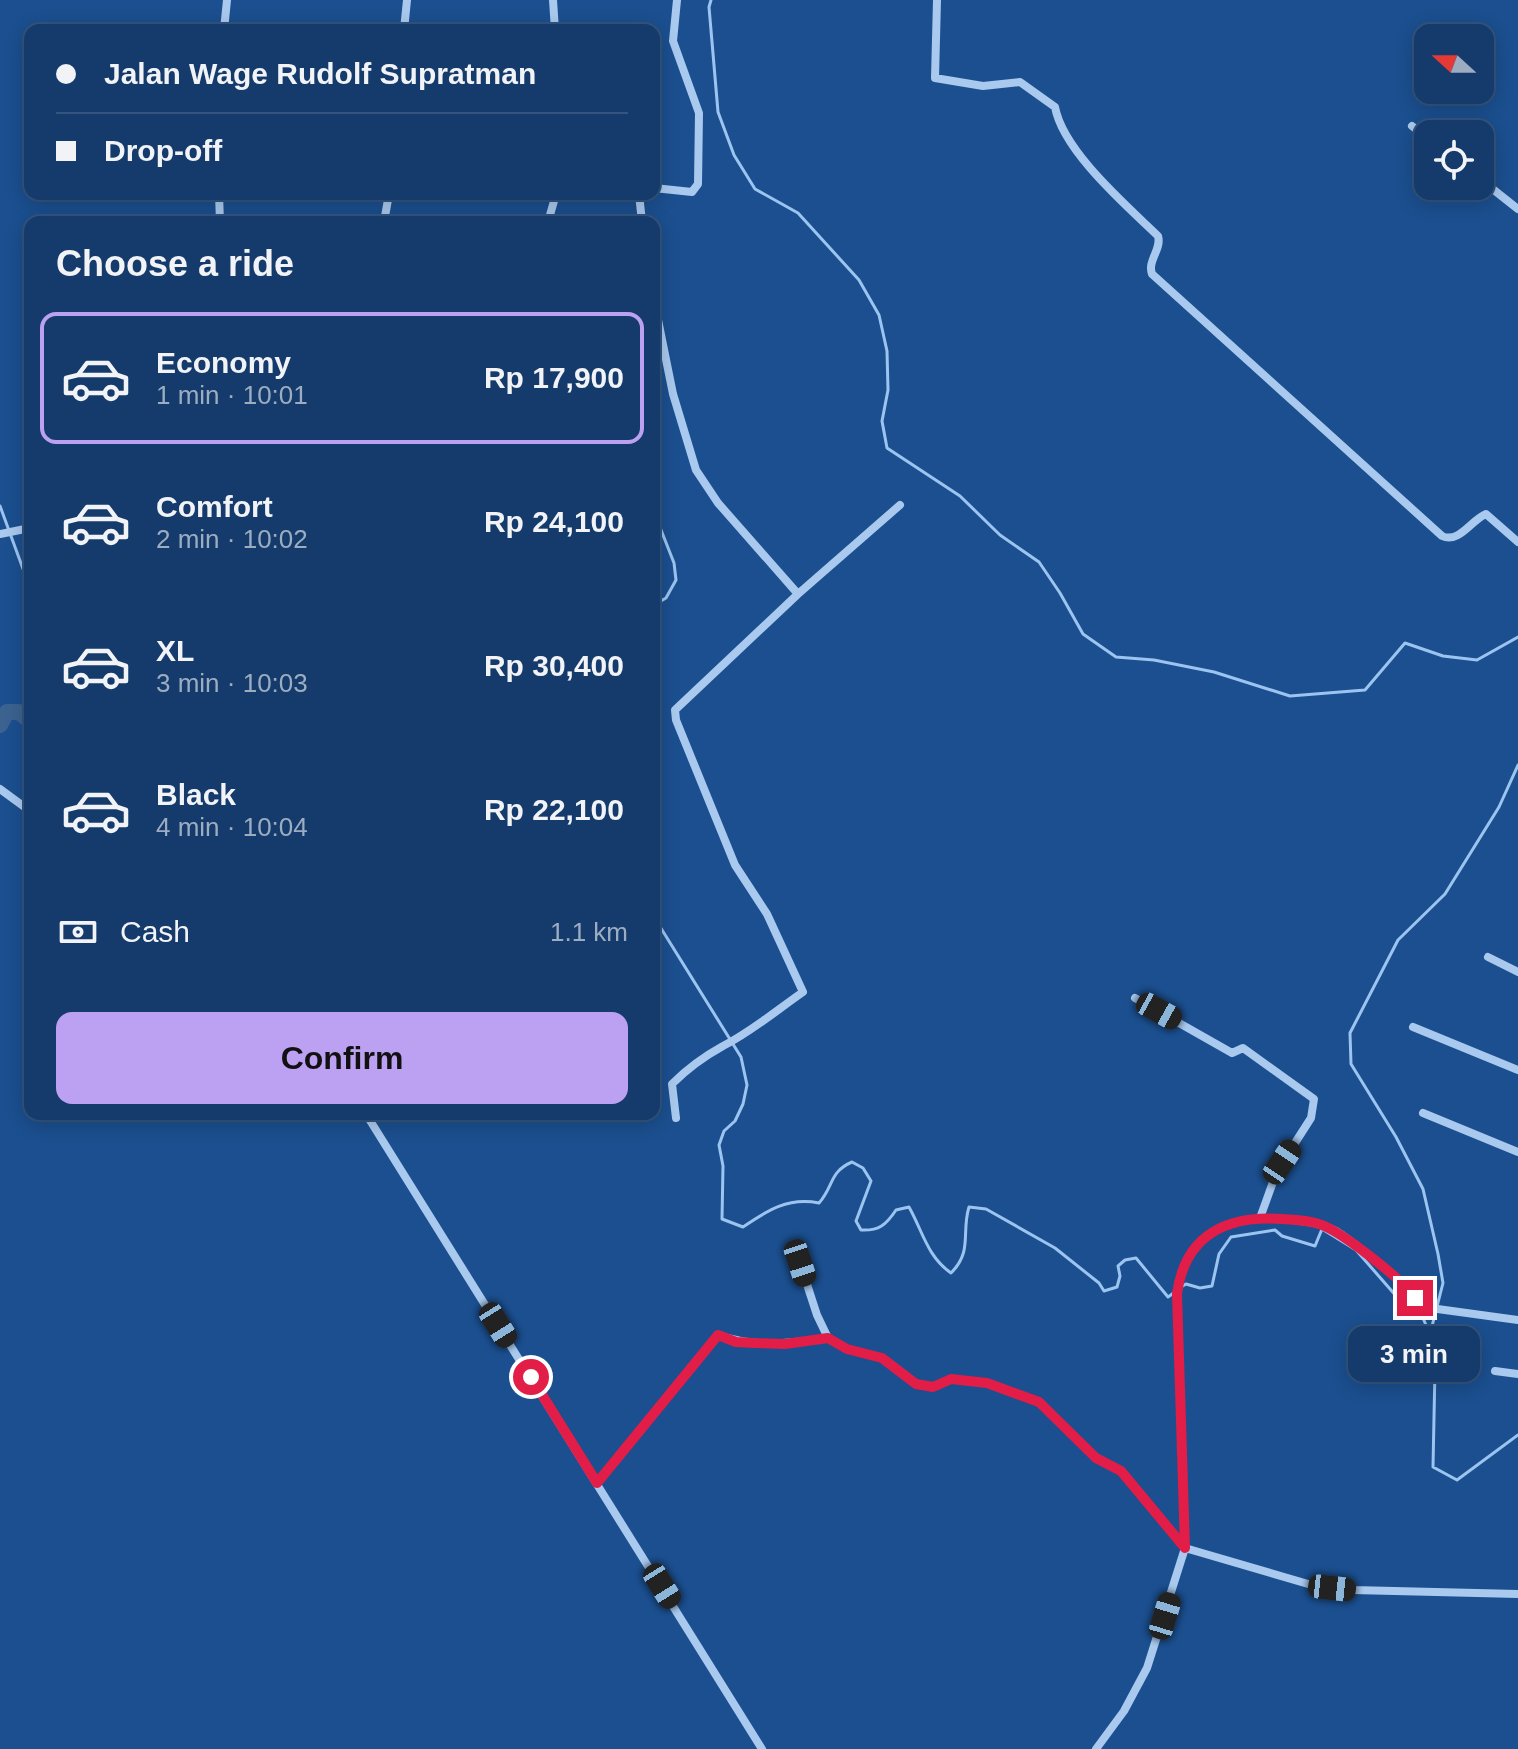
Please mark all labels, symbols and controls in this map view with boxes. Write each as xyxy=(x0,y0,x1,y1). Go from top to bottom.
north arrow xyxy=(1414,24,1494,104)
map controls xyxy=(1414,24,1494,200)
text: Jalan Wage Rudolf Supratman xyxy=(104,57,536,90)
button: locate xyxy=(1414,120,1494,200)
text: Drop-off xyxy=(104,134,222,167)
text: Choose a ride xyxy=(56,243,294,284)
icon: car xyxy=(60,342,132,414)
text: Economy xyxy=(156,346,291,379)
text: Rp 17,900 xyxy=(484,361,624,394)
text: 1 min · 10:01 xyxy=(156,380,308,410)
icon: car xyxy=(60,486,132,558)
text: Comfort xyxy=(156,490,273,523)
text: Rp 24,100 xyxy=(484,505,624,538)
text: 2 min · 10:02 xyxy=(156,524,308,554)
icon: car xyxy=(60,630,132,702)
text: XL xyxy=(156,634,194,667)
text: Rp 30,400 xyxy=(484,649,624,682)
text: 3 min · 10:03 xyxy=(156,668,308,698)
icon: car xyxy=(60,774,132,846)
text: Black xyxy=(156,778,236,811)
text: Rp 22,100 xyxy=(484,793,624,826)
text: 4 min · 10:04 xyxy=(156,812,308,842)
icon: cash xyxy=(56,910,100,954)
text: Cash xyxy=(120,915,190,948)
text: 1.1 km xyxy=(550,917,628,947)
car xyxy=(1132,989,1186,1033)
button: Confirm xyxy=(56,1012,628,1104)
car xyxy=(1259,1135,1305,1189)
car xyxy=(781,1236,819,1290)
route end xyxy=(1397,1280,1433,1316)
car xyxy=(475,1298,521,1352)
callout: 3 min xyxy=(1349,1326,1481,1382)
text: 3 min xyxy=(1380,1339,1448,1369)
route start xyxy=(513,1359,549,1395)
car xyxy=(639,1559,685,1613)
car xyxy=(1307,1574,1357,1602)
car xyxy=(1147,1590,1183,1642)

